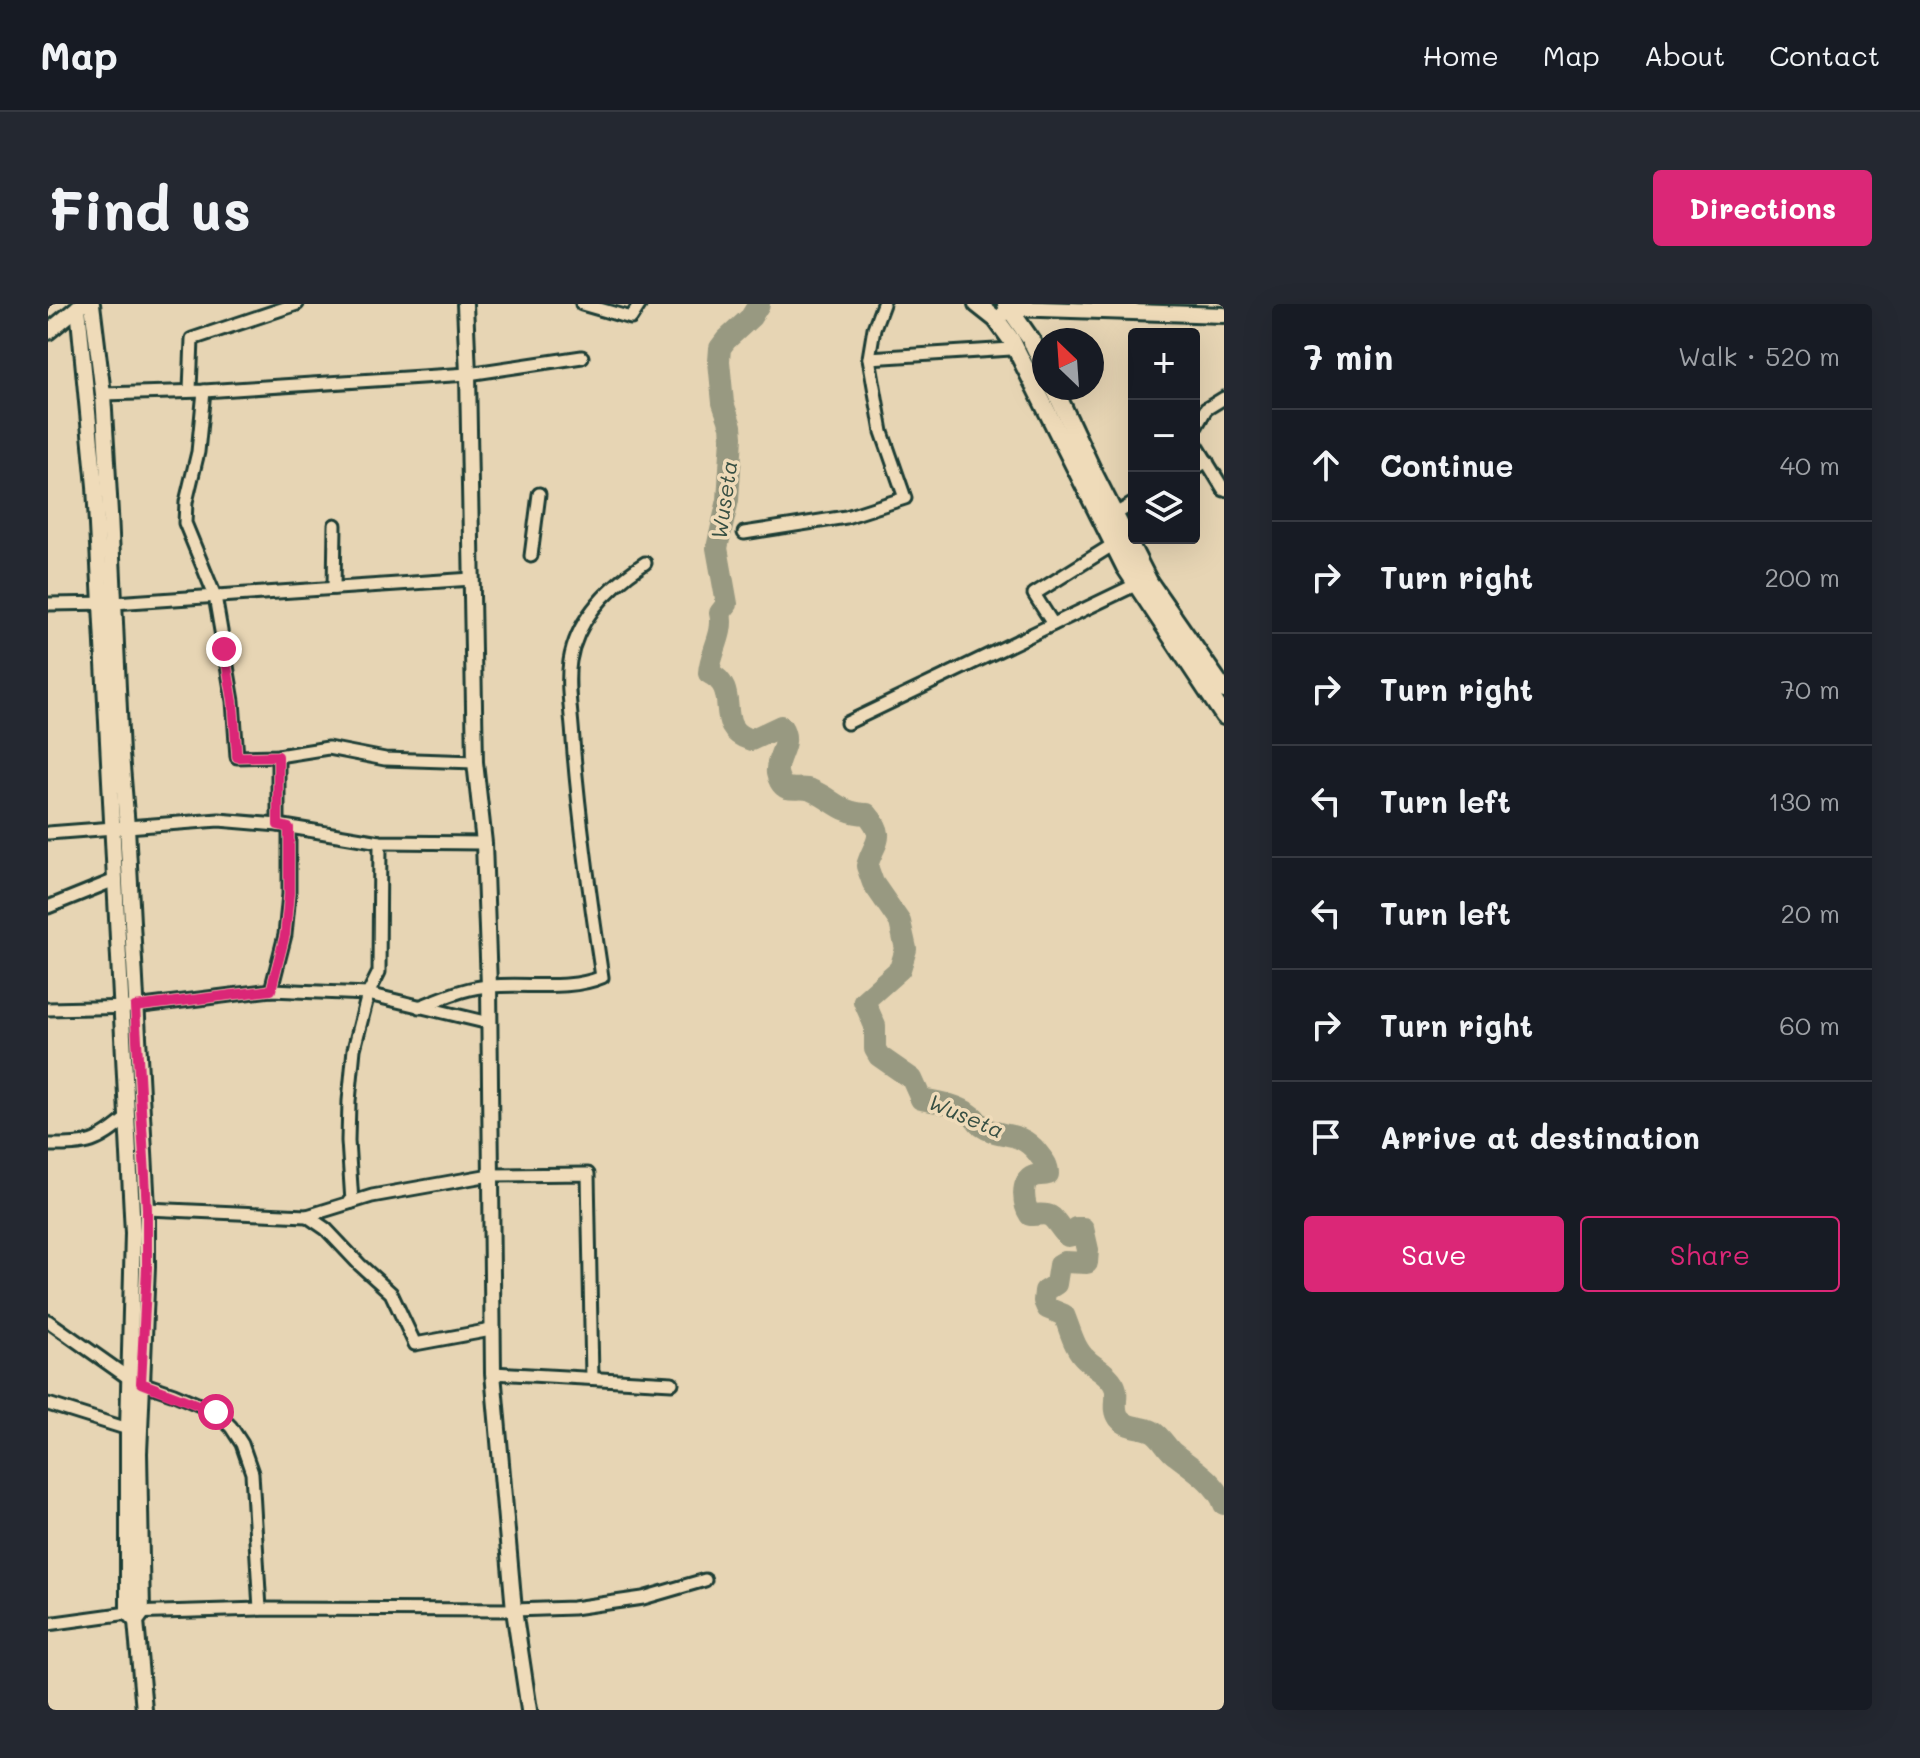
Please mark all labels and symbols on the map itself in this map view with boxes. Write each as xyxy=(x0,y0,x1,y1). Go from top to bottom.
north arrow xyxy=(1032,328,1104,400)
water label: Wuseta xyxy=(704,459,743,541)
route end xyxy=(206,631,242,667)
water label: Wuseta xyxy=(924,1087,1008,1144)
route start xyxy=(198,1394,234,1430)

